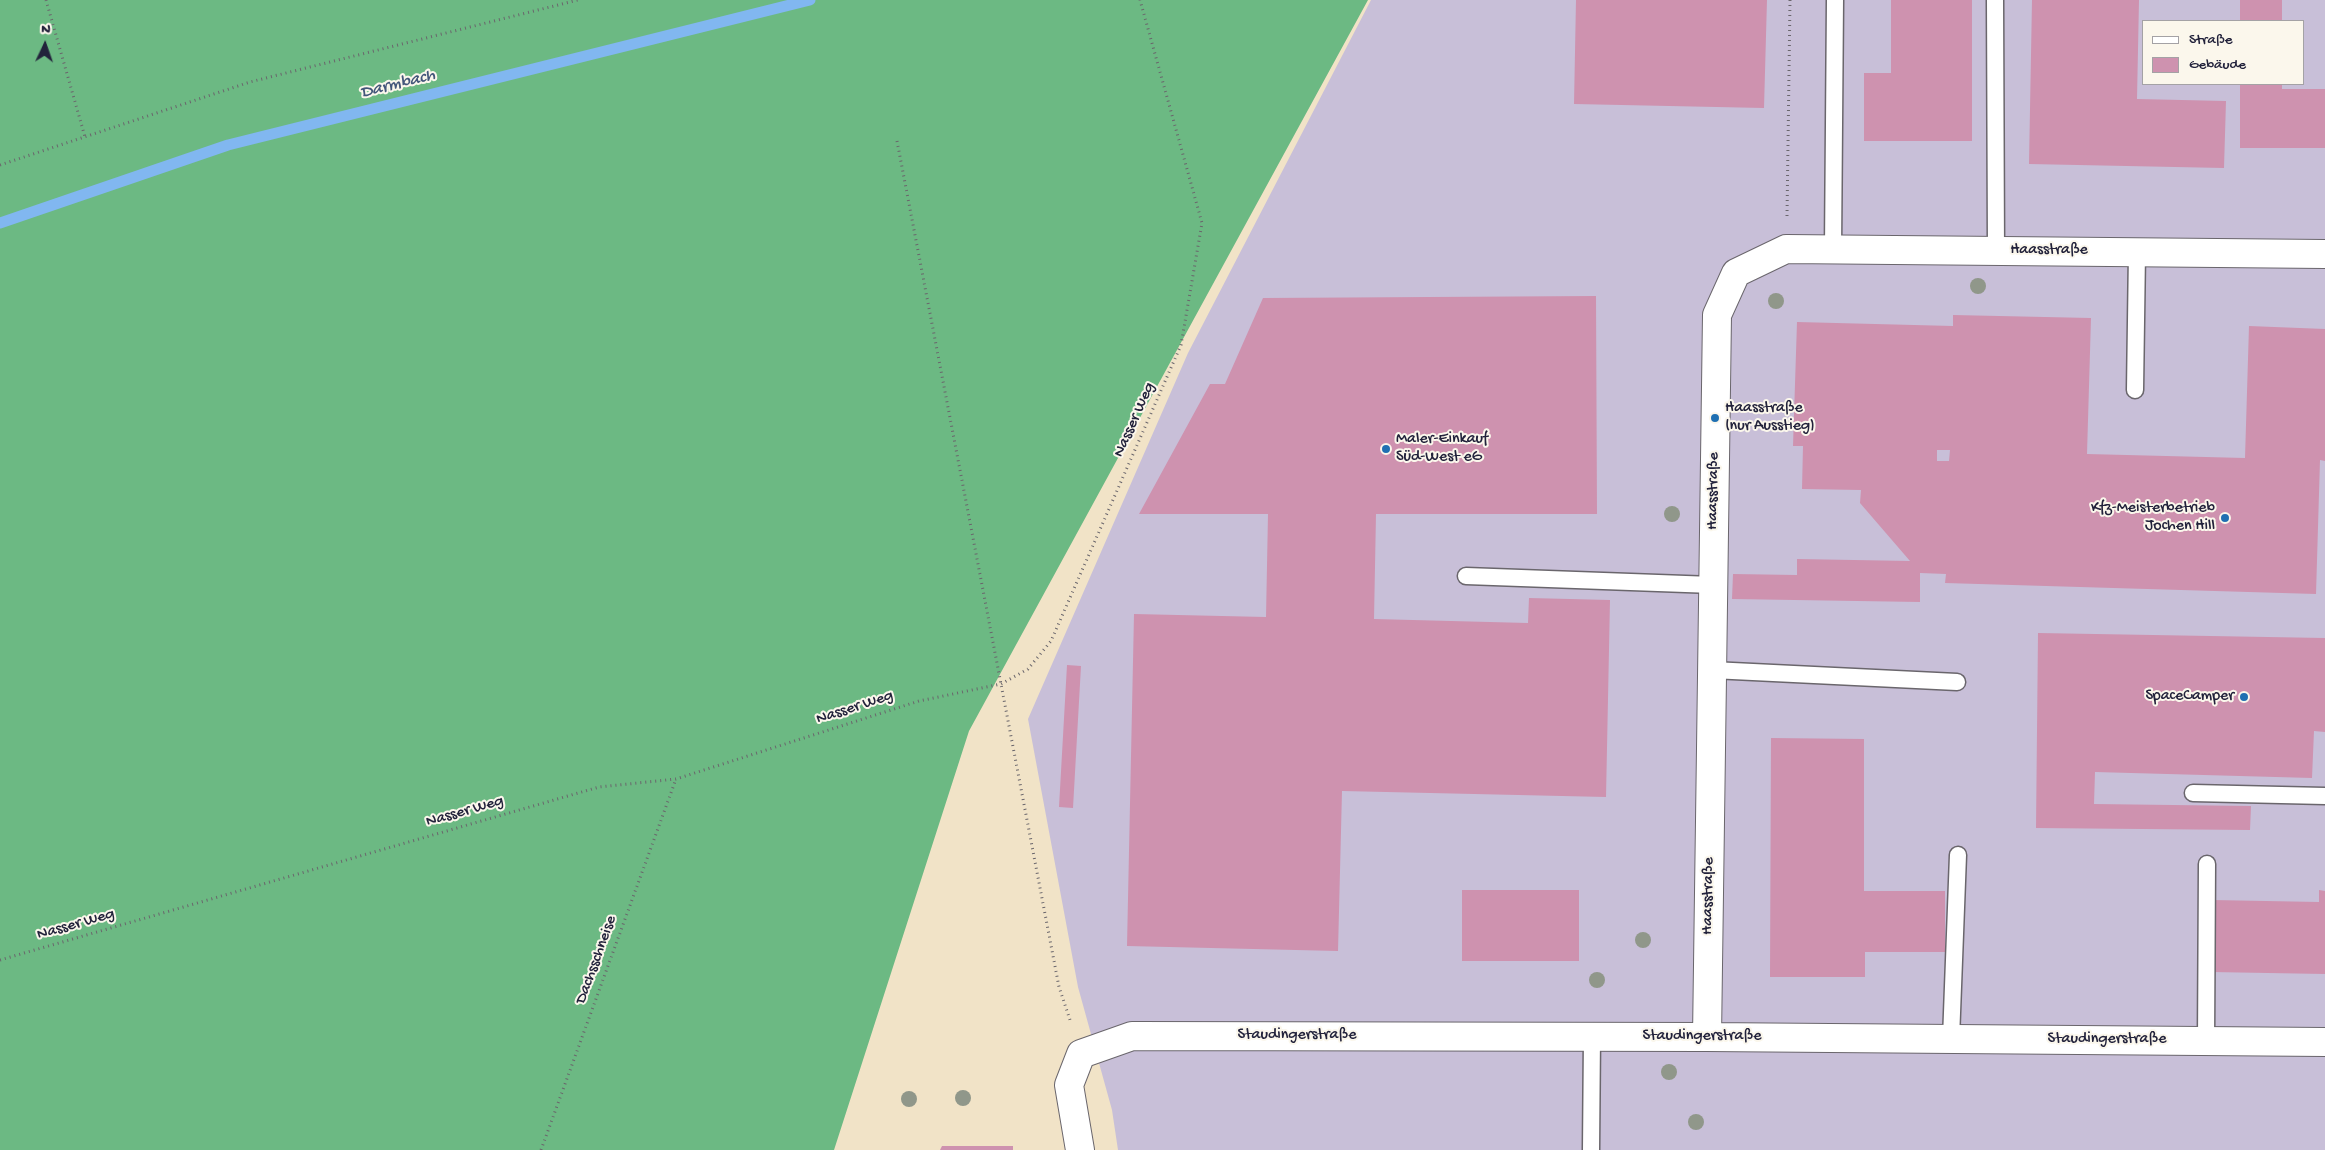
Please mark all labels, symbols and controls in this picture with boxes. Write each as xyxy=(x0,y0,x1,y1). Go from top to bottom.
north arrow xyxy=(20,20,70,70)
legend xyxy=(2142,20,2305,85)
text: N xyxy=(41,21,51,38)
text: Straße xyxy=(2189,31,2233,49)
text: Gebäude xyxy=(2189,56,2246,74)
water label: Darmbach xyxy=(358,65,438,105)
street label: Haasstraße xyxy=(2010,241,2088,261)
street label: Nasser Weg xyxy=(1110,380,1160,460)
place label: Haasstraße (nur Ausstieg) xyxy=(1725,399,1815,437)
marker: Haasstraße (nur Ausstieg) xyxy=(1709,412,1721,424)
place label: Maler-Einkauf Süd-West eG xyxy=(1396,430,1488,468)
marker: Maler-Einkauf Süd-West eG xyxy=(1380,443,1392,455)
street label: Haasstraße xyxy=(1704,452,1724,530)
place label: Kfz-Meisterbetrieb Jochen Hill xyxy=(2091,499,2215,537)
marker: Kfz-Meisterbetrieb Jochen Hill xyxy=(2219,512,2231,524)
street label: Nasser Weg xyxy=(814,687,896,729)
place label: SpaceCamper xyxy=(2145,687,2234,707)
marker: SpaceCamper xyxy=(2238,691,2250,703)
street label: Nasser Weg xyxy=(424,792,506,832)
street label: Haasstraße xyxy=(1699,857,1719,935)
street label: Nasser Weg xyxy=(35,905,117,945)
street label: Dachsschneise xyxy=(572,913,622,1007)
street label: Staudingerstraße xyxy=(1238,1026,1356,1046)
street label: Staudingerstraße xyxy=(1643,1027,1761,1047)
street label: Staudingerstraße xyxy=(2048,1030,2166,1050)

